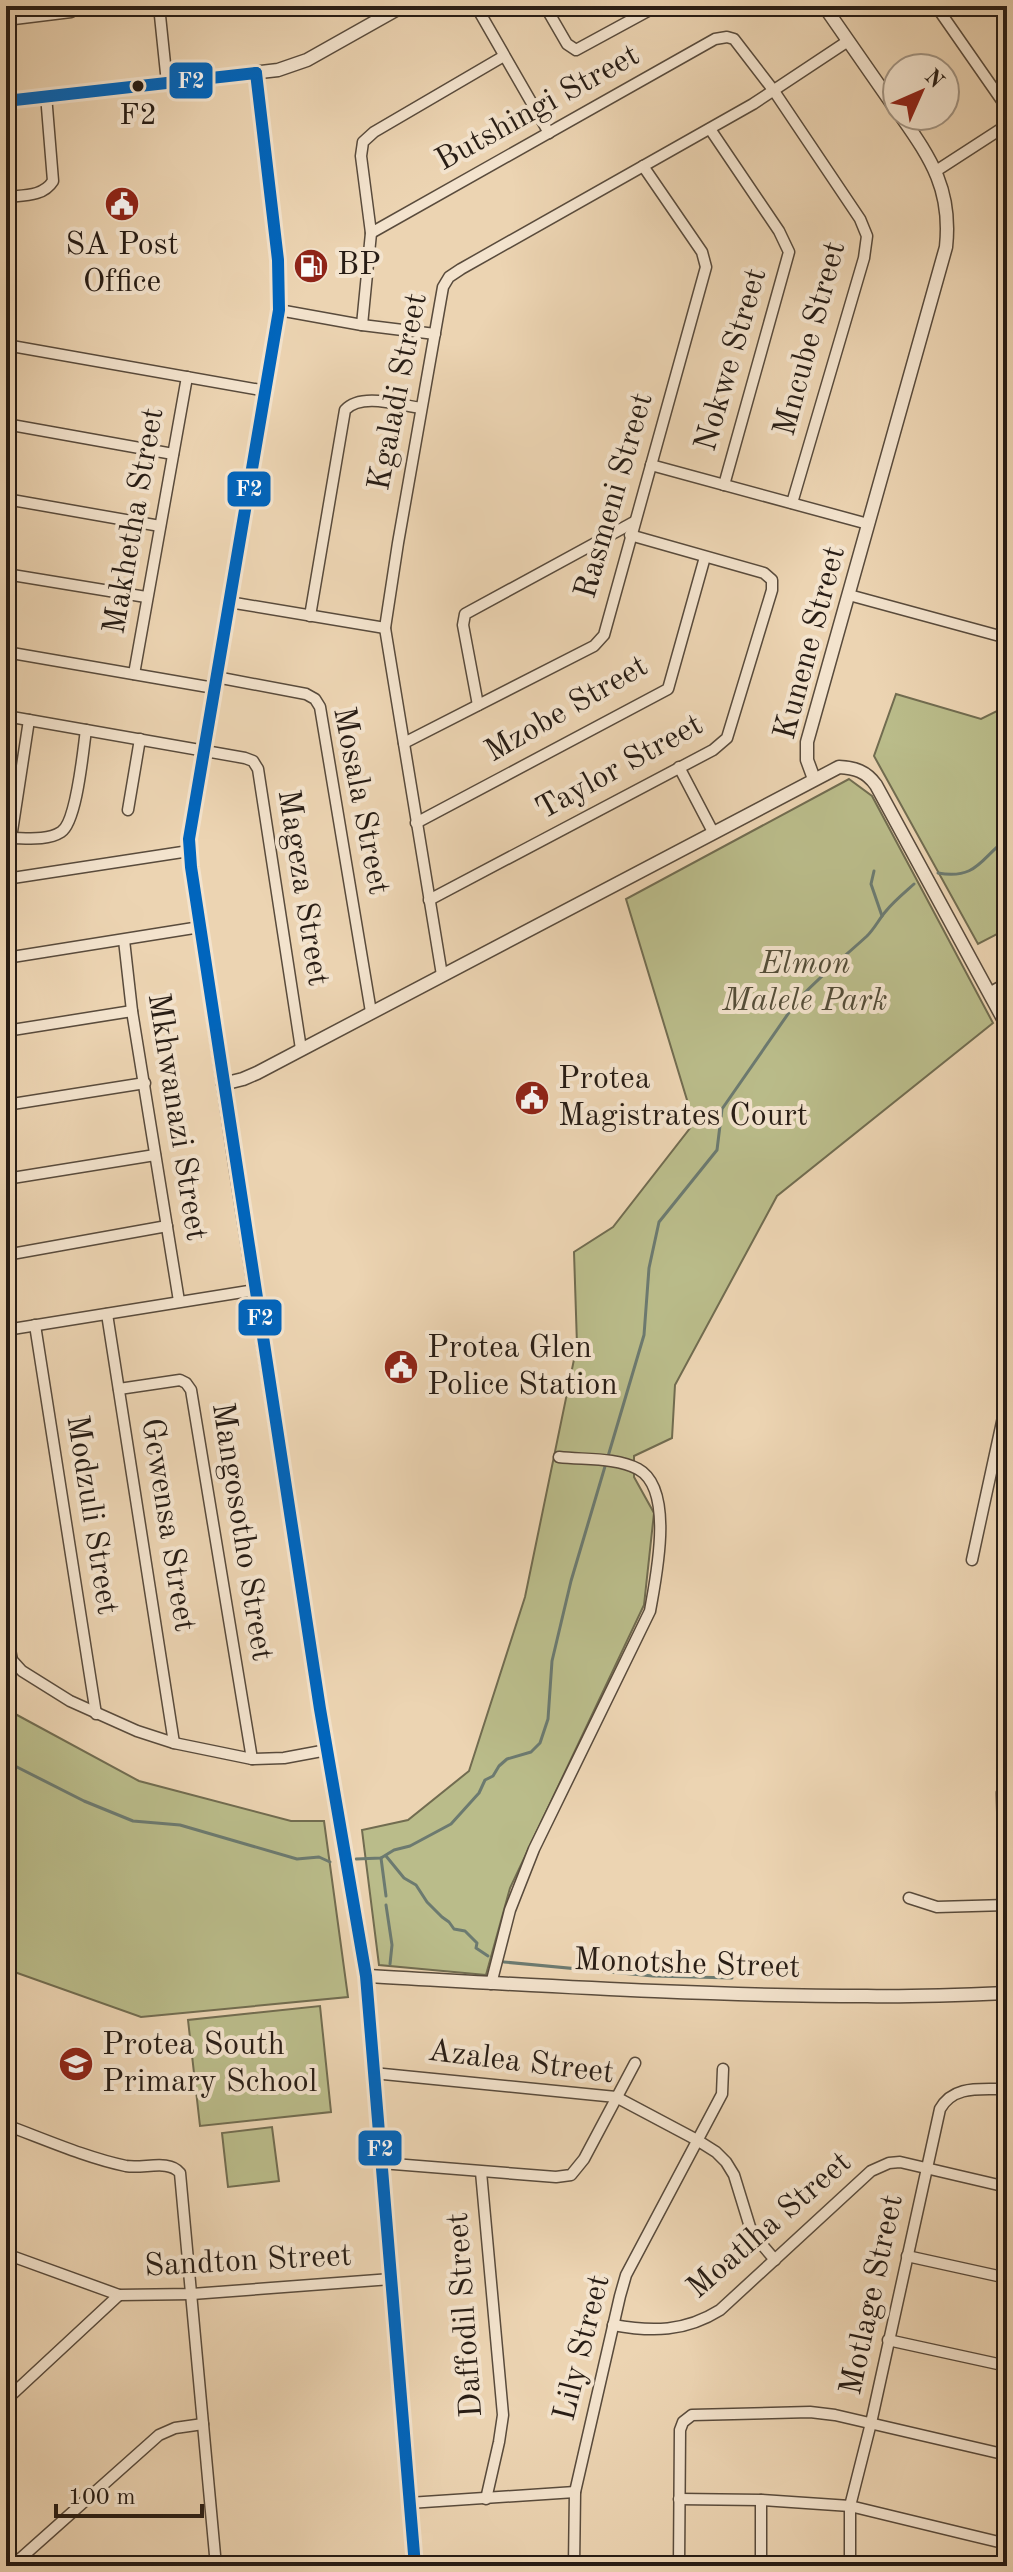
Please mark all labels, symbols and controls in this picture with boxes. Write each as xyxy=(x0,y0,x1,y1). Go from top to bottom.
street label: Butshingi Street xyxy=(431,40,645,178)
north arrow xyxy=(881,52,961,132)
line badge: F2 xyxy=(168,61,214,100)
text: N xyxy=(920,66,948,93)
text: F2 xyxy=(177,71,205,93)
marker: F2 xyxy=(130,78,146,94)
place label: F2 xyxy=(119,101,157,131)
public building icon: SA Post Office xyxy=(103,185,141,223)
place label: SA Post Office xyxy=(65,230,179,299)
street label: Mncube Street xyxy=(770,238,852,440)
fuel station icon: BP xyxy=(292,247,330,285)
place label: BP xyxy=(337,250,381,282)
street label: Nokwe Street xyxy=(691,265,773,455)
street label: Kgaladi Street xyxy=(364,290,434,494)
street label: Rasmeni Street xyxy=(570,389,660,603)
street label: Makhetha Street xyxy=(99,405,171,637)
line badge: F2 xyxy=(226,470,272,508)
text: F2 xyxy=(235,479,263,501)
street label: Kunene Street xyxy=(770,543,852,743)
street label: Mzobe Street xyxy=(480,651,654,769)
street label: Mosala Street xyxy=(326,704,394,898)
street label: Taylor Street xyxy=(531,709,709,827)
street label: Mageza Street xyxy=(271,788,333,988)
park label: Elmon Malele Park xyxy=(721,949,888,1018)
street label: Mkhwanazi Street xyxy=(141,991,211,1243)
place label: Protea Magistrates Court xyxy=(558,1064,808,1133)
public building icon: Protea Magistrates Court xyxy=(513,1079,551,1117)
line badge: F2 xyxy=(237,1298,283,1337)
text: F2 xyxy=(246,1308,274,1330)
place label: Protea Glen Police Station xyxy=(427,1333,618,1402)
public building icon: Protea Glen Police Station xyxy=(382,1348,420,1386)
street label: Mangosotho Street xyxy=(205,1401,277,1663)
street label: Modzuli Street xyxy=(59,1413,123,1617)
street label: Gcwensa Street xyxy=(134,1416,200,1634)
street label: Monotshe Street xyxy=(573,1945,801,1985)
place label: Protea South Primary School xyxy=(102,2030,317,2099)
street label: Azalea Street xyxy=(426,2036,616,2090)
school or university icon: Protea South Primary School xyxy=(57,2045,95,2083)
line badge: F2 xyxy=(357,2129,403,2167)
text: F2 xyxy=(366,2139,394,2161)
street label: Moatlha Street xyxy=(682,2147,858,2305)
street label: Motlage Street xyxy=(836,2192,910,2398)
street label: Daffodil Street xyxy=(443,2211,489,2419)
street label: Sandton Street xyxy=(143,2241,353,2283)
street label: Lily Street xyxy=(549,2272,617,2424)
scale bar xyxy=(56,2468,202,2518)
text: 100 m xyxy=(68,2486,136,2510)

